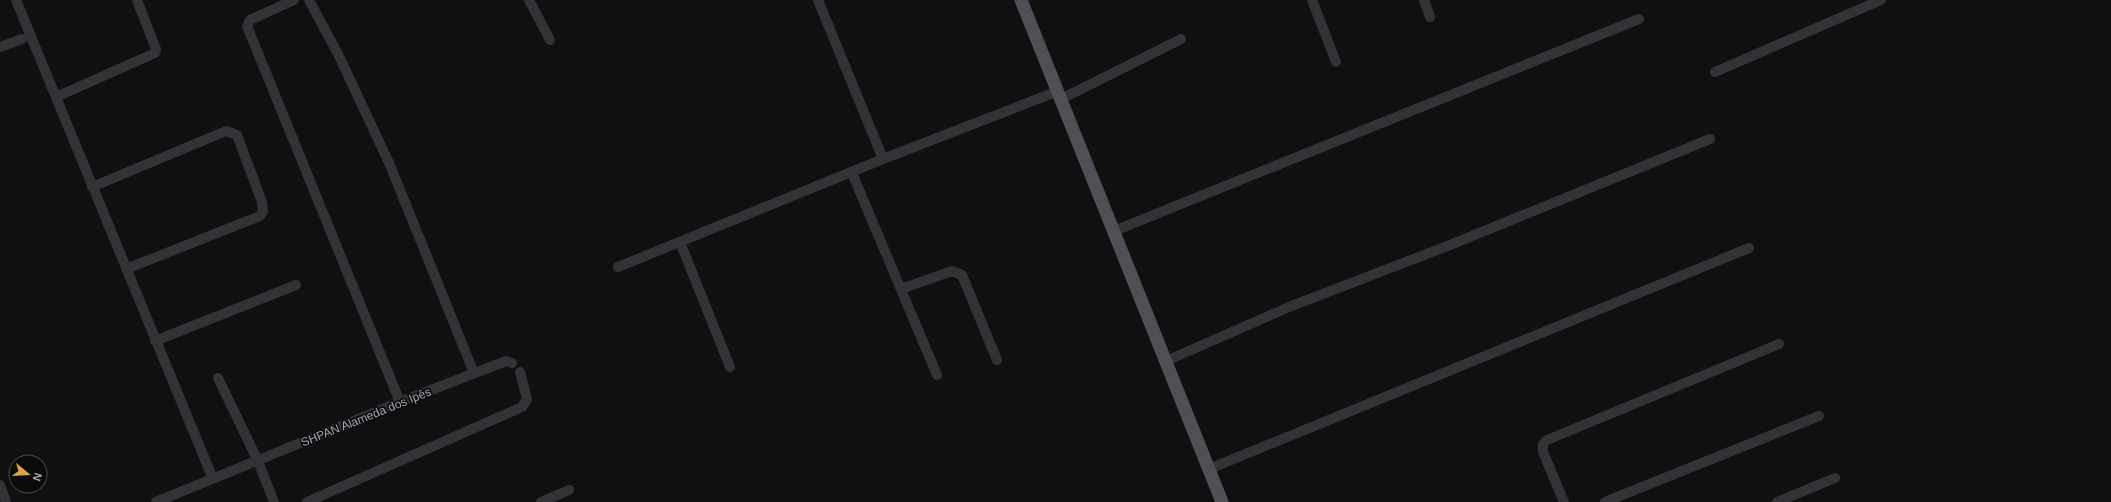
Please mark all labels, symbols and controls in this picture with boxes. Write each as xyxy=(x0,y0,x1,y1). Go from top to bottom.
street label: SHPAN Alameda dos Ipês xyxy=(299,384,433,450)
north arrow xyxy=(8,454,48,494)
text: N xyxy=(31,471,44,483)

